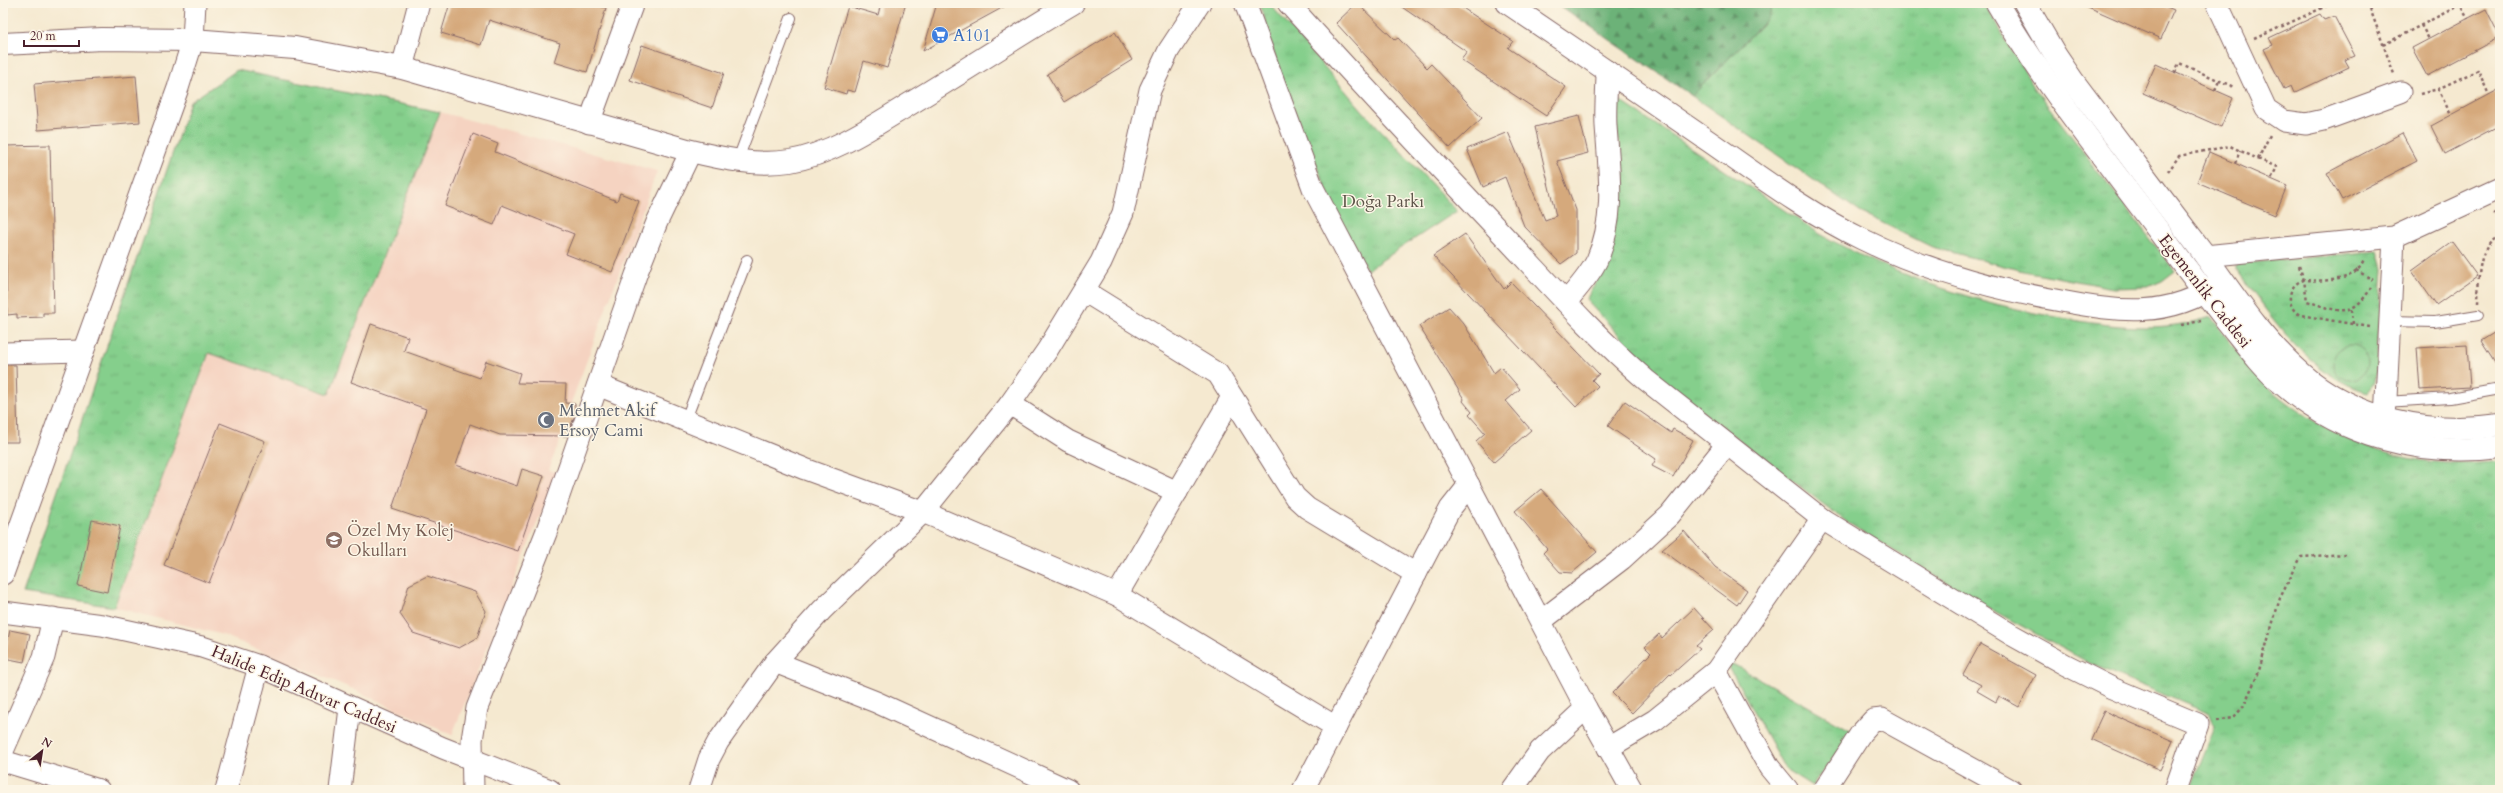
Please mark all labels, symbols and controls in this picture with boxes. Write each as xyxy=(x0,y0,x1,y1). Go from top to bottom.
scale bar xyxy=(24,22,79,48)
place label: A101 xyxy=(953,24,991,47)
supermarket icon: A101 xyxy=(930,25,950,45)
text: 20 m xyxy=(30,28,57,44)
park label: Doğa Parkı xyxy=(1342,190,1424,213)
street label: Egemenlik Caddesi xyxy=(2153,229,2257,353)
place label: Mehmet Akif Ersoy Cami xyxy=(559,399,658,442)
mosque icon: Mehmet Akif Ersoy Cami xyxy=(536,410,556,430)
place label: Özel My Kolej Okulları xyxy=(347,519,454,562)
school or university icon: Özel My Kolej Okulları xyxy=(324,530,344,550)
street label: Halide Edip Adıvar Caddesi xyxy=(208,639,400,739)
north arrow xyxy=(22,731,62,771)
text: N xyxy=(39,734,55,752)

